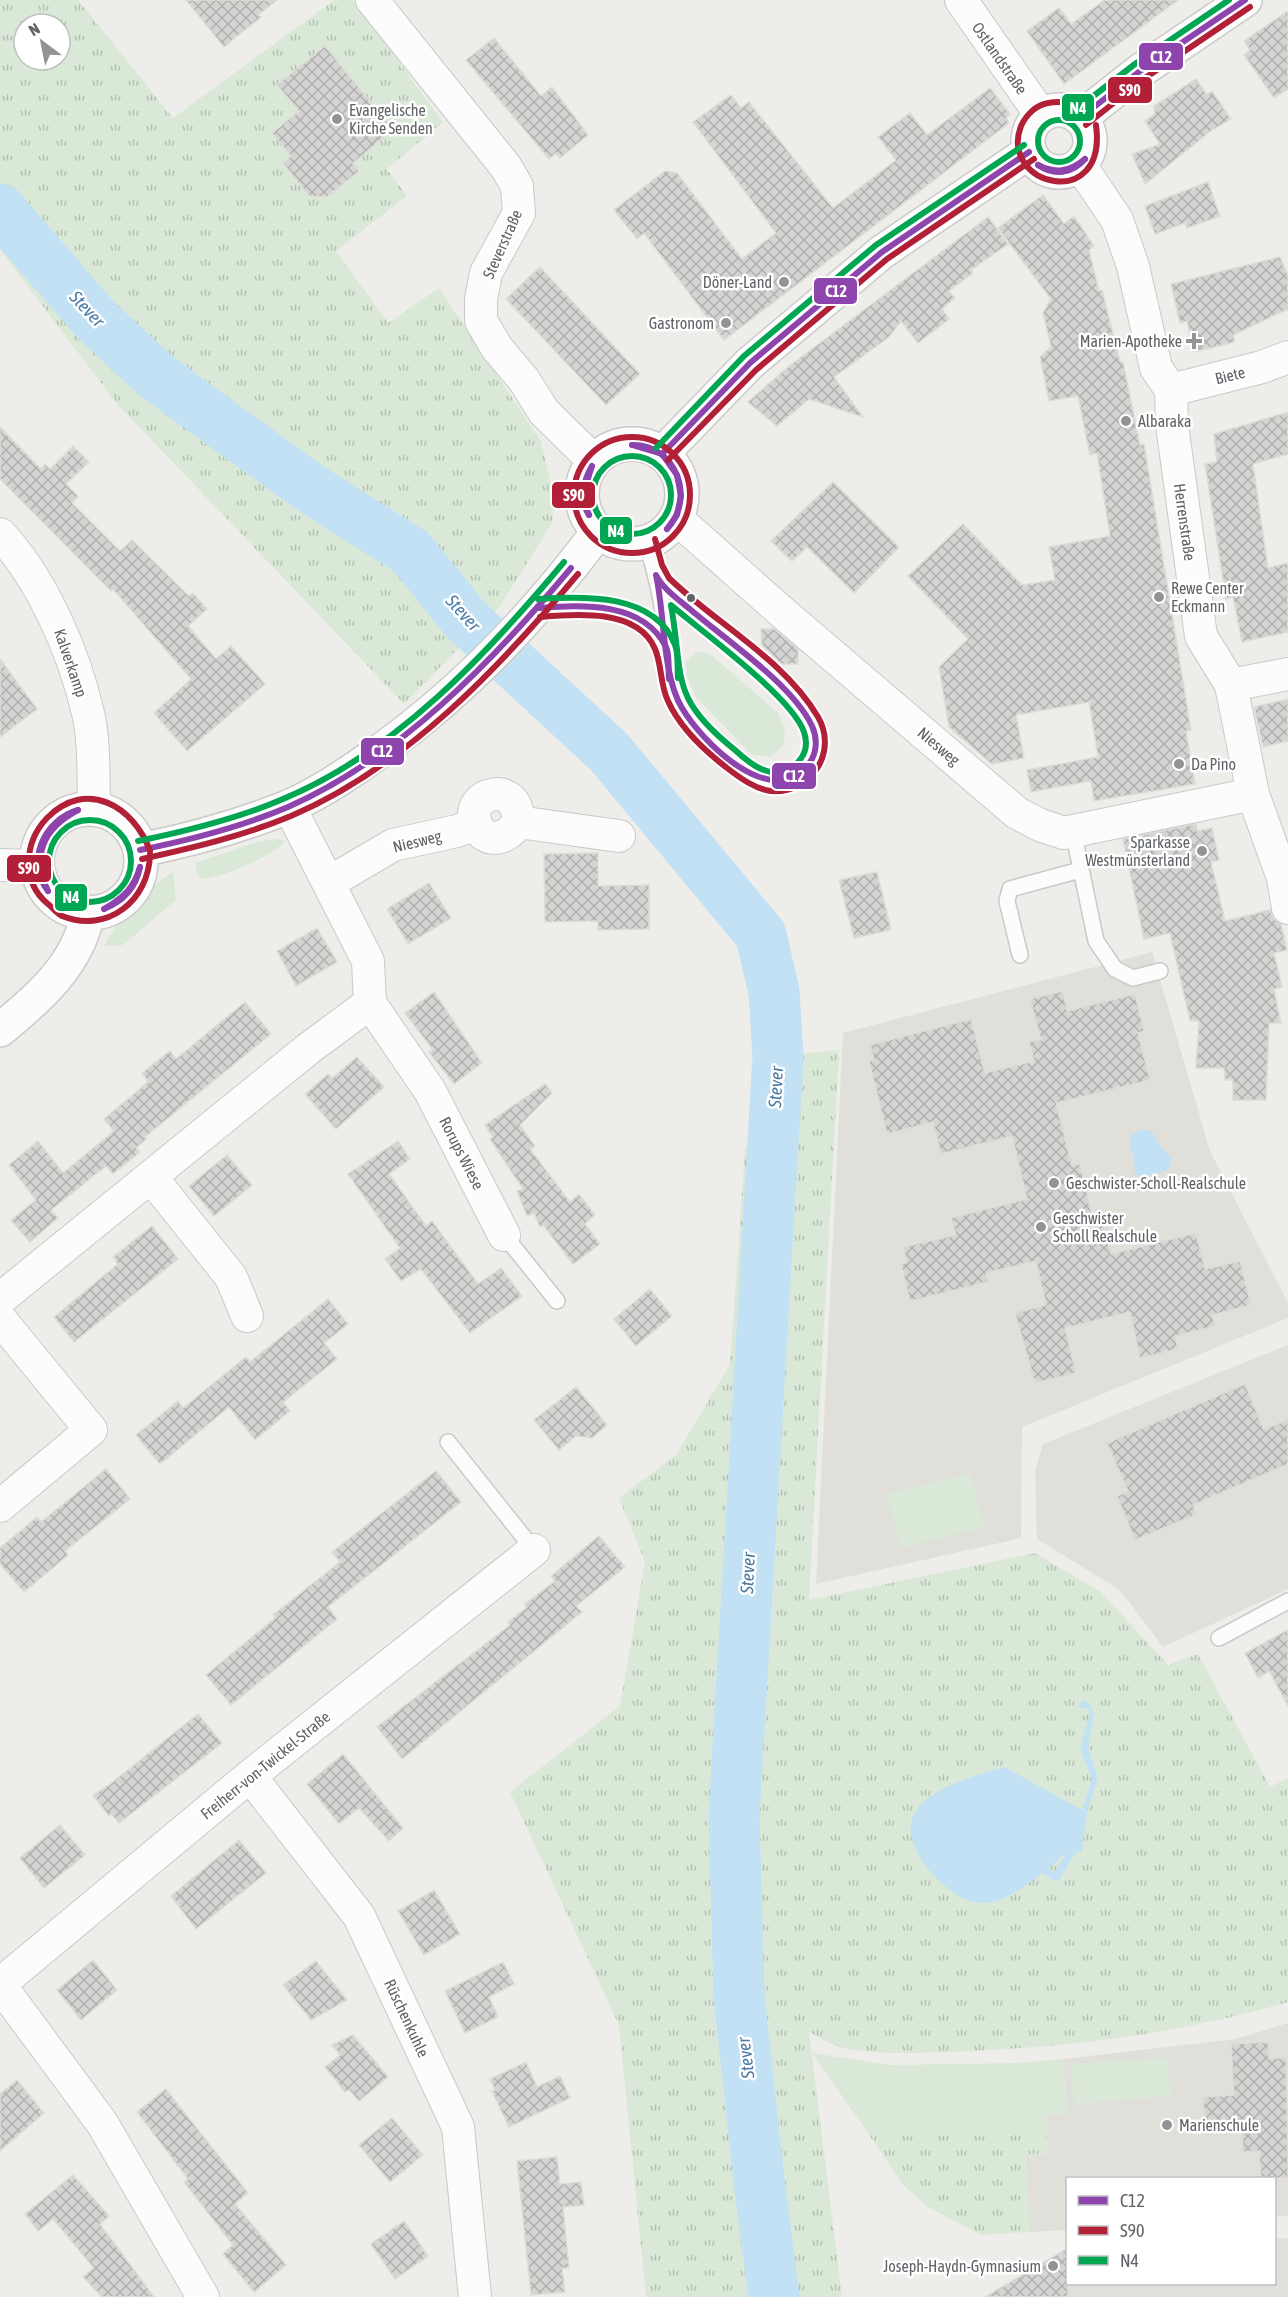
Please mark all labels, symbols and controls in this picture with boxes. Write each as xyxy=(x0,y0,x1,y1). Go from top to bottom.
north arrow xyxy=(12,12,72,72)
text: N xyxy=(25,19,43,39)
street label: Ostlandstraße xyxy=(969,19,1031,97)
line badge: C12 xyxy=(1138,42,1184,71)
text: C12 xyxy=(1150,48,1172,66)
line badge: S90 xyxy=(1107,76,1153,104)
text: S90 xyxy=(1119,81,1141,99)
line badge: N4 xyxy=(1061,93,1095,122)
text: N4 xyxy=(1070,99,1087,117)
place label: Evangelische Kirche Senden xyxy=(349,101,433,137)
marker: Evangelische Kirche Senden xyxy=(330,112,344,126)
street label: Steverstraße xyxy=(479,207,525,281)
place label: Döner-Land xyxy=(703,273,772,291)
marker: Döner-Land xyxy=(777,275,791,289)
line badge: C12 xyxy=(813,277,858,305)
text: C12 xyxy=(825,282,847,300)
water label: Stever xyxy=(65,286,110,331)
place label: Gastronom xyxy=(649,314,714,332)
marker: Gastronom xyxy=(719,316,733,330)
place label: Marien-Apotheke xyxy=(1080,332,1182,351)
marker: Marien-Apotheke xyxy=(1187,334,1201,348)
street label: Biete xyxy=(1213,363,1247,387)
place label: Albaraka xyxy=(1138,412,1191,430)
marker: Albaraka xyxy=(1119,414,1133,428)
line badge: S90 xyxy=(551,481,596,509)
street label: Herrenstraße xyxy=(1171,482,1199,562)
text: S90 xyxy=(563,486,585,504)
line badge: N4 xyxy=(599,516,633,545)
text: N4 xyxy=(608,522,625,540)
place label: Rewe Center Eckmann xyxy=(1171,579,1244,615)
water label: Stever xyxy=(441,590,485,636)
marker: Rewe Center Eckmann xyxy=(1152,590,1166,604)
unlabelled marker xyxy=(685,592,697,604)
street label: Kalverkamp xyxy=(50,626,91,700)
street label: Niesweg xyxy=(914,723,964,770)
line badge: C12 xyxy=(360,737,405,766)
text: C12 xyxy=(371,742,393,760)
place label: Da Pino xyxy=(1191,755,1236,773)
marker: Da Pino xyxy=(1172,757,1186,771)
line badge: C12 xyxy=(771,762,817,790)
text: C12 xyxy=(783,767,805,785)
street label: Niesweg xyxy=(391,826,444,857)
place label: Sparkasse Westmünsterland xyxy=(1085,833,1190,869)
marker: Sparkasse Westmünsterland xyxy=(1195,844,1209,858)
line badge: S90 xyxy=(6,854,52,883)
text: S90 xyxy=(18,859,40,877)
line badge: N4 xyxy=(54,883,88,912)
text: N4 xyxy=(63,888,80,906)
water label: Stever xyxy=(764,1065,787,1109)
street label: Rorups Wiese xyxy=(435,1114,488,1193)
place label: Geschwister-Scholl-Realschule xyxy=(1066,1174,1246,1192)
marker: Geschwister-Scholl-Realschule xyxy=(1047,1176,1061,1190)
place label: Geschwister Scholl Realschule xyxy=(1053,1209,1157,1245)
marker: Geschwister Scholl Realschule xyxy=(1034,1220,1048,1234)
water label: Stever xyxy=(736,1551,759,1595)
street label: Freiherr-von-Twickel-Straße xyxy=(197,1707,333,1823)
street label: Rüschenkuhle xyxy=(381,1976,433,2060)
water label: Stever xyxy=(732,2036,759,2081)
place label: Marienschule xyxy=(1179,2116,1259,2134)
marker: Marienschule xyxy=(1160,2118,1174,2132)
legend xyxy=(1066,2177,1276,2285)
text: C12 xyxy=(1120,2190,1145,2211)
text: S90 xyxy=(1120,2220,1144,2241)
text: N4 xyxy=(1120,2250,1139,2271)
place label: Joseph-Haydn-Gymnasium xyxy=(883,2257,1041,2276)
marker: Joseph-Haydn-Gymnasium xyxy=(1046,2259,1060,2273)

